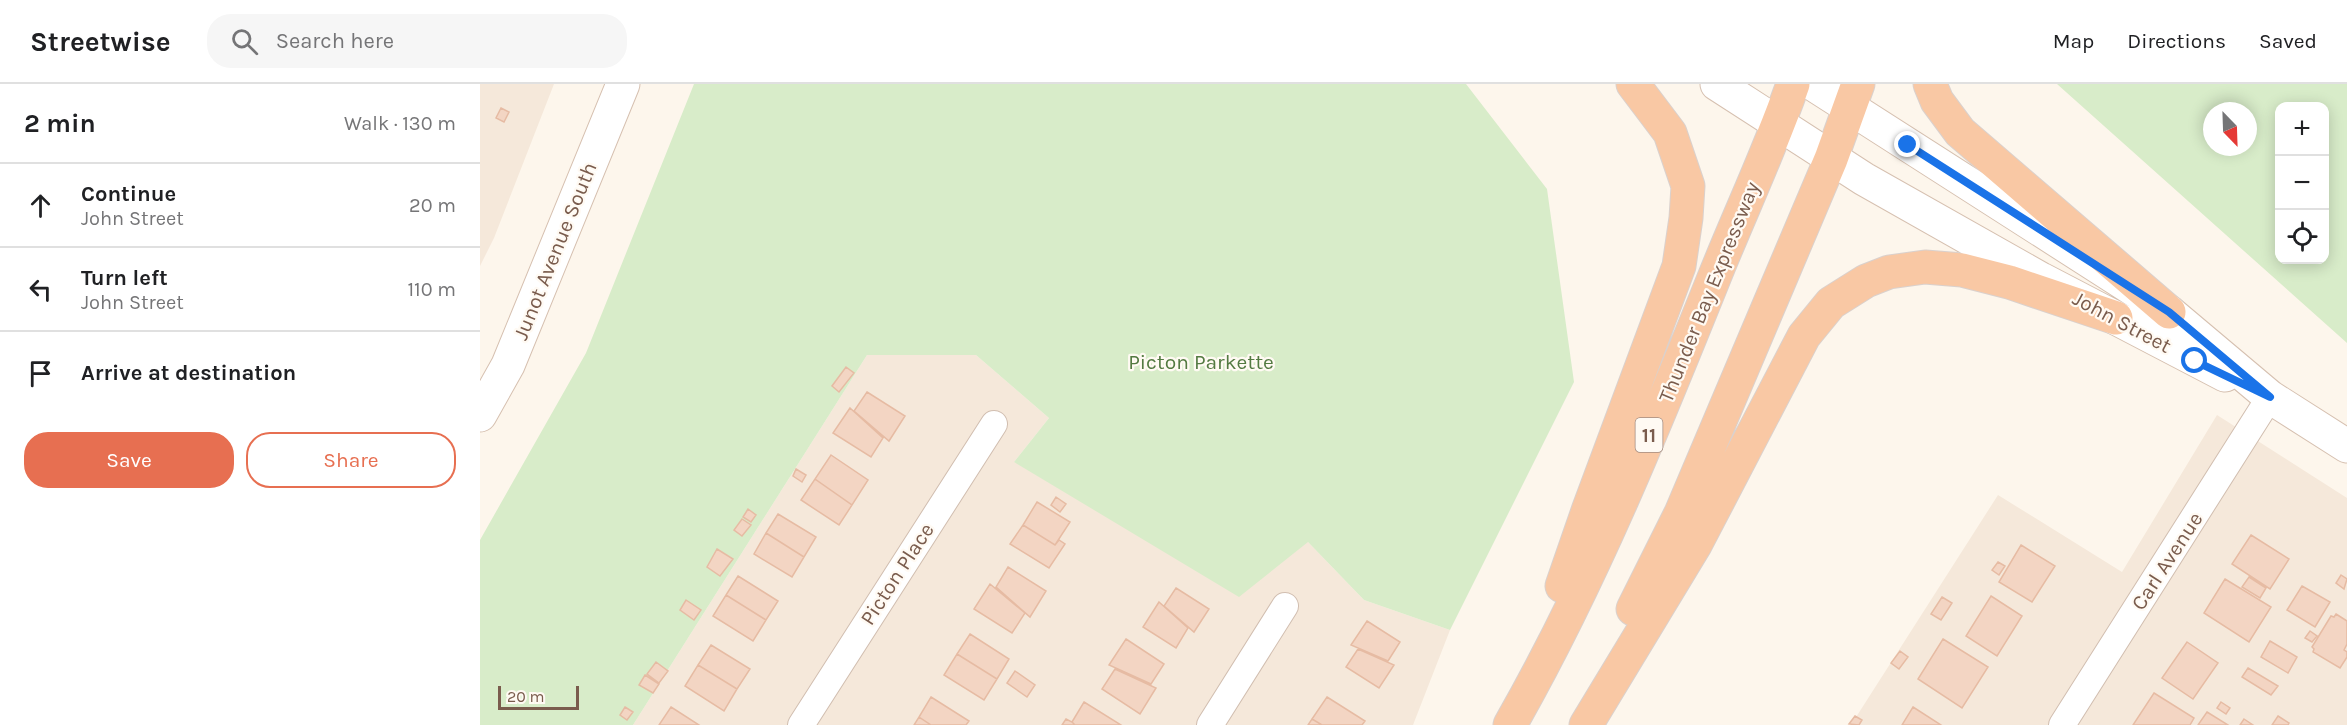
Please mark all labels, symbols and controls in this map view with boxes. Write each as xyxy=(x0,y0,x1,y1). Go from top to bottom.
search box xyxy=(207,14,627,68)
text: Streetwise xyxy=(30,25,171,58)
icon: search xyxy=(228,25,261,58)
text: Search here xyxy=(276,28,394,54)
text: Map xyxy=(2053,29,2094,53)
text: Directions xyxy=(2127,29,2226,53)
text: Saved xyxy=(2259,29,2317,53)
north arrow xyxy=(2203,102,2257,156)
map controls xyxy=(2275,102,2329,264)
button: + xyxy=(2275,102,2329,156)
text: 2 min xyxy=(24,108,96,139)
text: Walk · 130 m xyxy=(344,112,456,135)
route end xyxy=(1894,131,1920,157)
button: − xyxy=(2275,156,2329,210)
street label: Junot Avenue South xyxy=(508,159,602,343)
street label: Thunder Bay Expressway xyxy=(1654,178,1764,406)
text: Continue xyxy=(81,181,176,207)
icon: ahead xyxy=(24,189,57,222)
text: 20 m xyxy=(409,194,456,217)
text: John Street xyxy=(81,207,184,230)
button: locate xyxy=(2275,210,2329,264)
text: Turn left xyxy=(81,265,168,291)
icon: left xyxy=(24,273,57,306)
text: 110 m xyxy=(407,278,456,301)
street label: John Street xyxy=(2069,286,2175,358)
text: John Street xyxy=(81,291,184,314)
route start xyxy=(2181,347,2207,373)
park label: Picton Parkette xyxy=(1128,350,1274,374)
icon: arrive xyxy=(24,357,57,390)
text: Arrive at destination xyxy=(81,360,296,386)
road number: 11 xyxy=(1636,418,1662,452)
button: Save xyxy=(24,432,234,488)
button: Share xyxy=(246,432,456,488)
street label: Carl Avenue xyxy=(2126,507,2208,615)
street label: Picton Place xyxy=(855,519,939,629)
scale bar xyxy=(498,683,579,710)
text: 20 m xyxy=(507,687,545,706)

